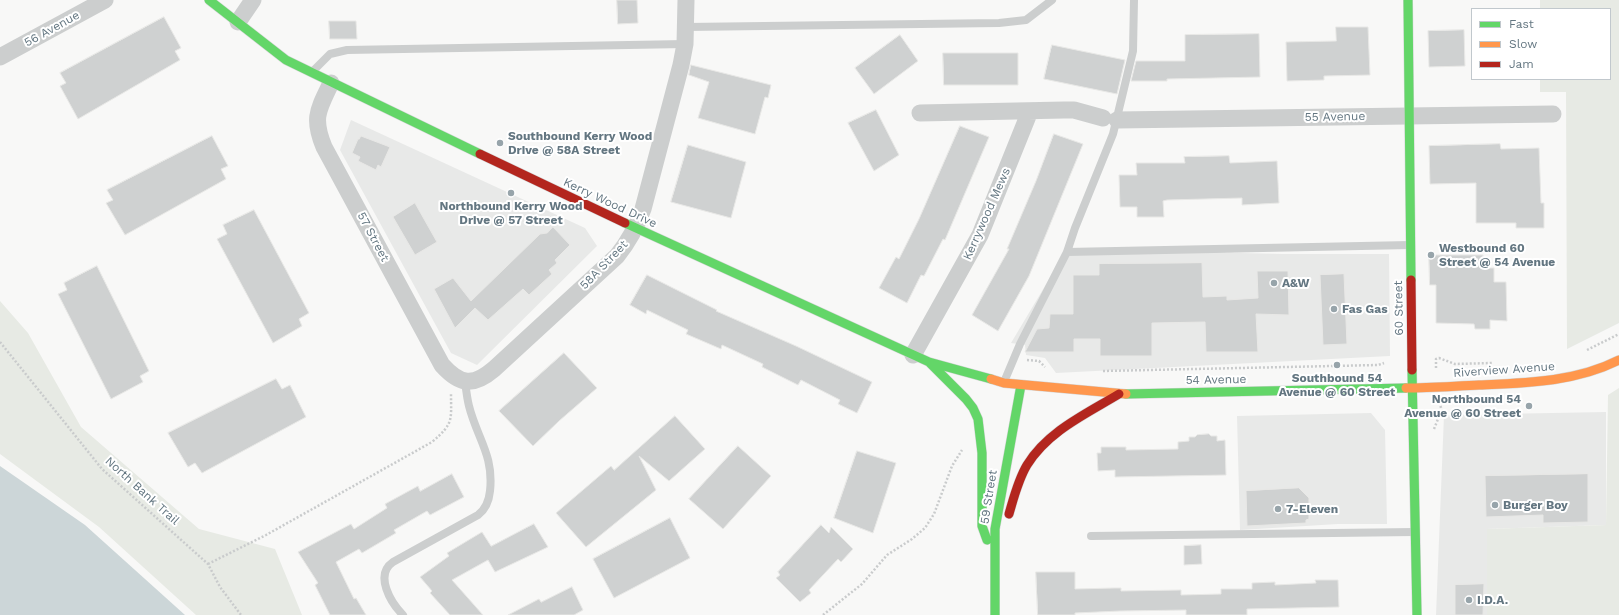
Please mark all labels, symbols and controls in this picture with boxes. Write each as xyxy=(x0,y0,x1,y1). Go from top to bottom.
street label: 56 Avenue xyxy=(22,8,82,50)
legend xyxy=(1471,8,1611,80)
text: Fast xyxy=(1509,17,1534,31)
text: Slow xyxy=(1509,37,1537,51)
text: Jam xyxy=(1509,57,1534,71)
street label: 55 Avenue xyxy=(1305,109,1365,125)
place label: Southbound Kerry Wood Drive @ 58A Street xyxy=(508,129,652,157)
marker: Southbound Kerry Wood Drive @ 58A Street xyxy=(495,138,505,148)
street label: Kerrywood Mews xyxy=(960,166,1014,262)
street label: Kerry Wood Drive xyxy=(561,175,659,231)
marker: Northbound Kerry Wood Drive @ 57 Street xyxy=(506,188,516,198)
place label: Northbound Kerry Wood Drive @ 57 Street xyxy=(440,199,582,227)
street label: 57 Street xyxy=(354,210,392,264)
street label: 58A Street xyxy=(577,238,631,292)
place label: Westbound 60 Street @ 54 Avenue xyxy=(1439,241,1555,269)
marker: Westbound 60 Street @ 54 Avenue xyxy=(1426,250,1436,260)
place label: A&W xyxy=(1282,276,1309,290)
marker: A&W xyxy=(1269,278,1279,288)
street label: 60 Street xyxy=(1391,280,1407,336)
place label: Fas Gas xyxy=(1342,302,1388,316)
marker: Fas Gas xyxy=(1329,304,1339,314)
street label: Riverview Avenue xyxy=(1453,359,1555,381)
marker: Southbound 54 Avenue @ 60 Street xyxy=(1332,360,1342,370)
place label: Southbound 54 Avenue @ 60 Street xyxy=(1279,371,1395,399)
street label: 54 Avenue xyxy=(1185,372,1247,388)
place label: Northbound 54 Avenue @ 60 Street xyxy=(1404,392,1521,420)
marker: Northbound 54 Avenue @ 60 Street xyxy=(1524,401,1534,411)
street label: North Bank Trail xyxy=(102,454,182,528)
street label: 59 Street xyxy=(978,469,1000,525)
place label: Burger Boy xyxy=(1503,498,1568,512)
marker: Burger Boy xyxy=(1490,500,1500,510)
place label: 7-Eleven xyxy=(1286,502,1338,516)
marker: 7-Eleven xyxy=(1273,504,1283,514)
place label: I.D.A. xyxy=(1477,593,1508,607)
marker: I.D.A. xyxy=(1464,595,1474,605)

